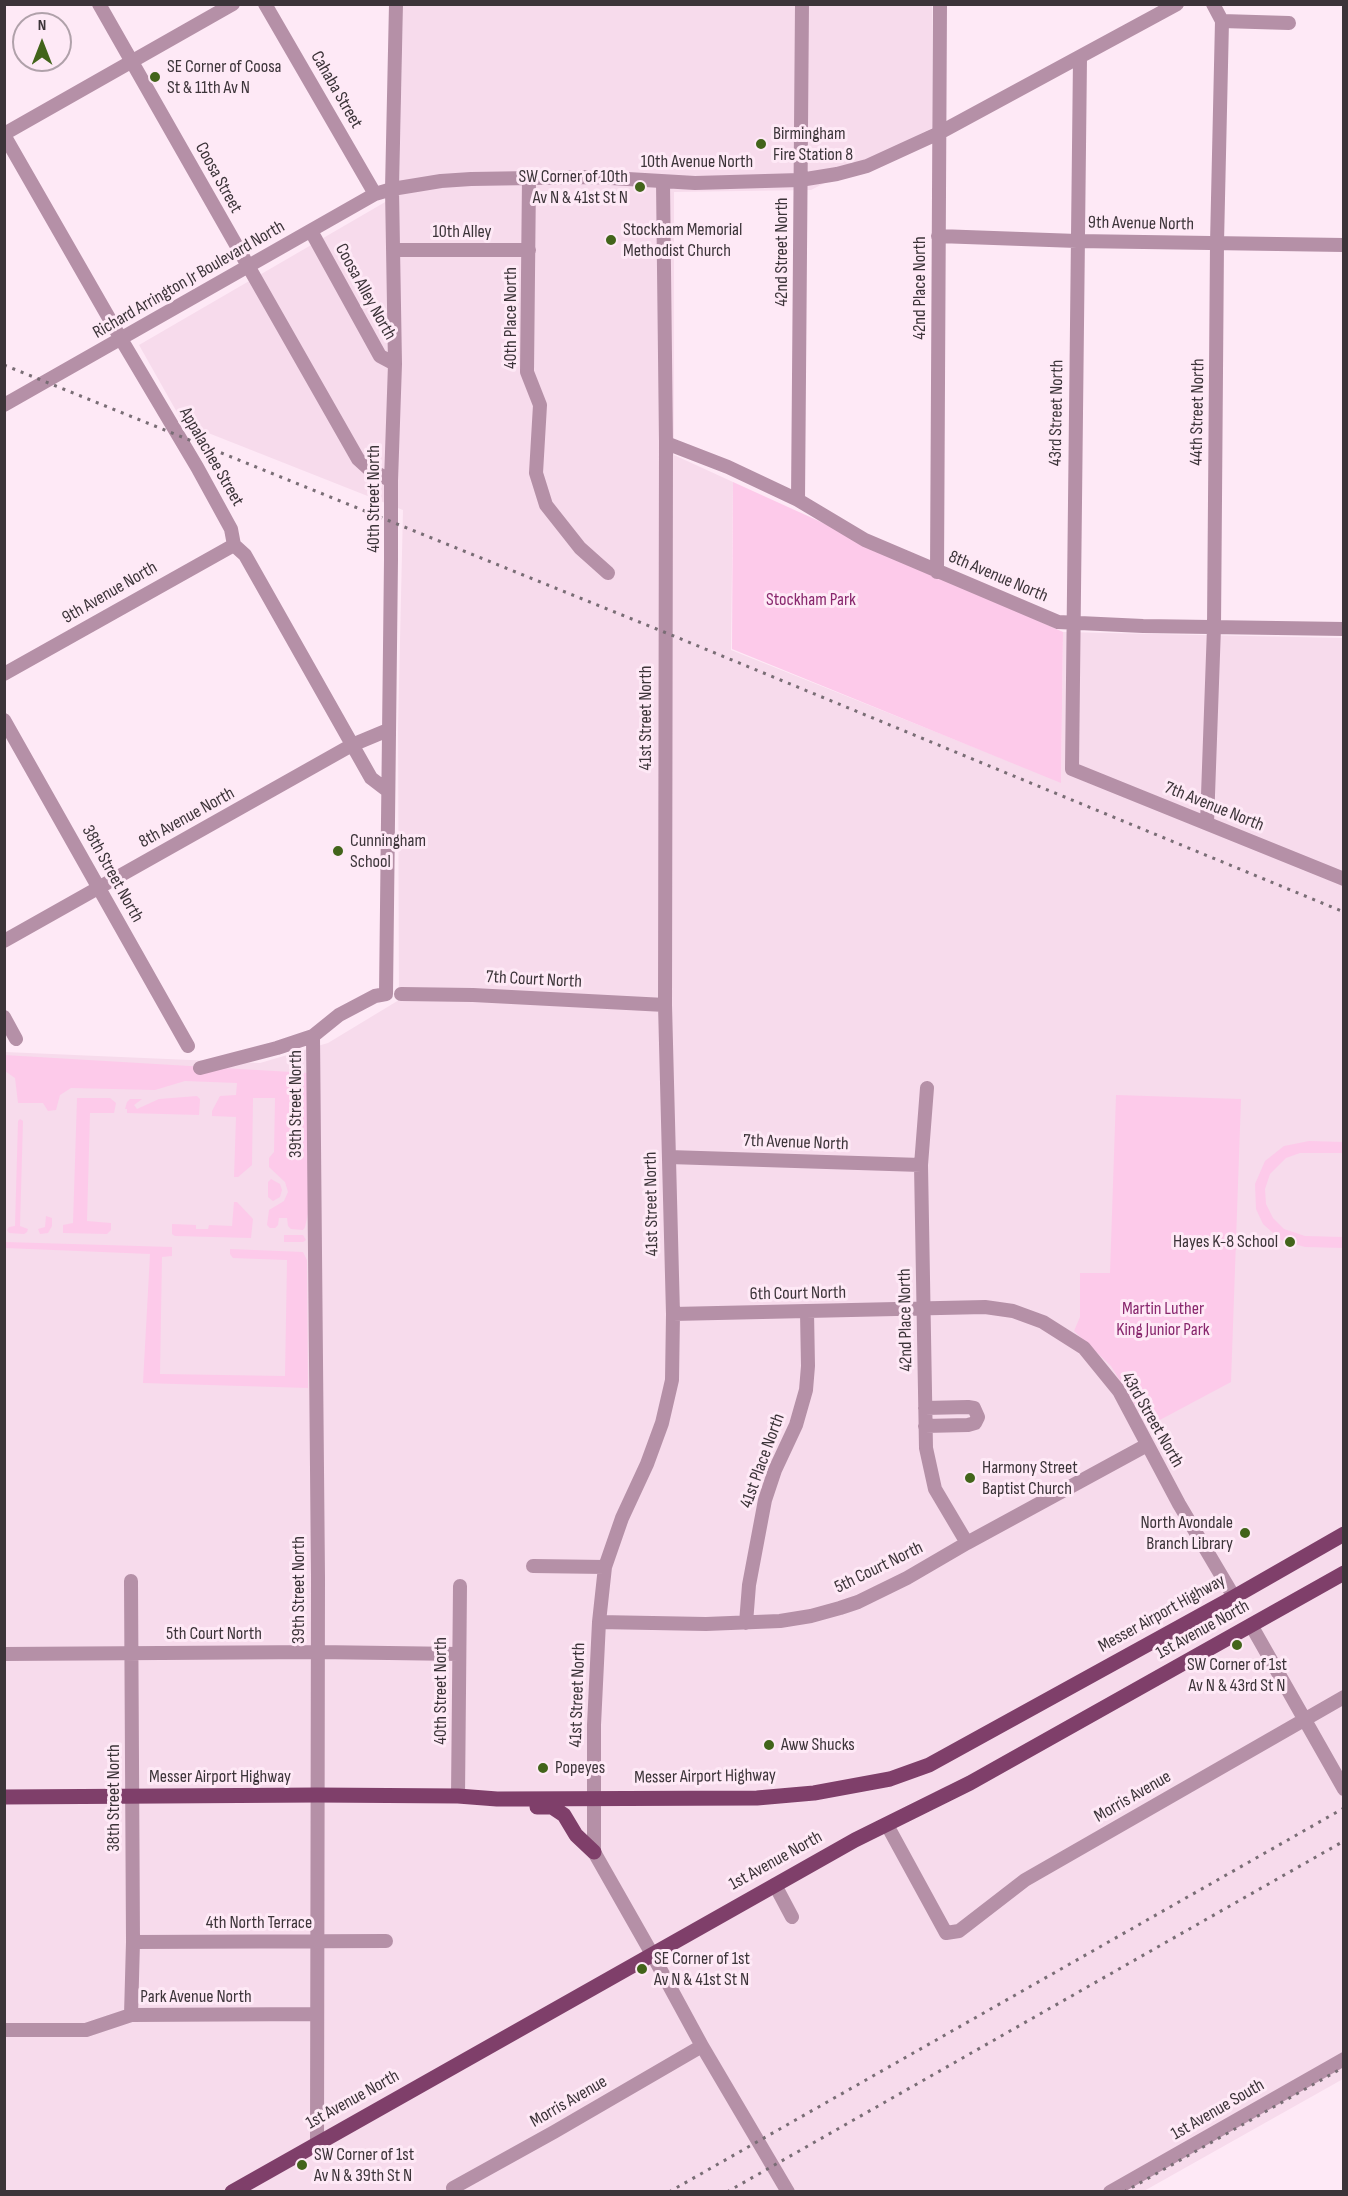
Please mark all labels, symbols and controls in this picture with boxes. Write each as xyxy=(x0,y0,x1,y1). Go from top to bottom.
north arrow xyxy=(12,12,72,72)
text: N xyxy=(38,16,46,35)
street label: Cahaba Street xyxy=(305,48,367,132)
place label: SE Corner of Coosa St & 11th Av N xyxy=(167,56,281,98)
marker: SE Corner of Coosa St & 11th Av N xyxy=(148,70,162,84)
place label: Birmingham Fire Station 8 xyxy=(773,123,853,166)
marker: Birmingham Fire Station 8 xyxy=(754,137,768,151)
street label: Coosa Street xyxy=(190,139,246,217)
street label: 10th Avenue North xyxy=(641,151,753,173)
place label: SW Corner of 10th Av N & 41st St N xyxy=(519,166,628,208)
marker: SW Corner of 10th Av N & 41st St N xyxy=(633,180,647,194)
street label: 42nd Street North xyxy=(771,197,793,307)
street label: 9th Avenue North xyxy=(1088,212,1194,236)
street label: Richard Arrington Jr Boulevard North xyxy=(89,216,289,344)
place label: Stockham Memorial Methodist Church xyxy=(623,219,742,262)
street label: 10th Alley xyxy=(432,221,492,243)
marker: Stockham Memorial Methodist Church xyxy=(604,233,618,247)
street label: 42nd Place North xyxy=(909,236,931,340)
street label: Coosa Alley North xyxy=(330,240,400,344)
street label: 40th Place North xyxy=(500,267,522,369)
street label: 44th Street North xyxy=(1186,358,1210,466)
street label: 43rd Street North xyxy=(1045,360,1069,466)
street label: Appalachee Street xyxy=(174,404,248,510)
street label: 40th Street North xyxy=(363,445,385,553)
street label: 8th Avenue North xyxy=(945,546,1051,608)
street label: 9th Avenue North xyxy=(59,557,161,629)
park label: Stockham Park xyxy=(766,589,856,611)
street label: 41st Street North xyxy=(635,666,657,770)
street label: 7th Avenue North xyxy=(1161,777,1267,837)
street label: 8th Avenue North xyxy=(135,783,239,853)
street label: 38th Street North xyxy=(76,822,148,926)
place label: Cunningham School xyxy=(350,830,426,872)
marker: Cunningham School xyxy=(331,844,345,858)
street label: 7th Court North xyxy=(486,967,582,993)
street label: 39th Street North xyxy=(285,1050,307,1158)
street label: 7th Avenue North xyxy=(743,1130,849,1156)
street label: 41st Street North xyxy=(640,1151,664,1257)
place label: Hayes K-8 School xyxy=(1173,1231,1278,1253)
marker: Hayes K-8 School xyxy=(1283,1235,1297,1249)
street label: 42nd Place North xyxy=(894,1268,918,1372)
street label: 6th Court North xyxy=(750,1282,846,1306)
park label: Martin Luther King Junior Park xyxy=(1116,1298,1210,1340)
street label: 43rd Street North xyxy=(1116,1369,1188,1471)
street label: 41st Place North xyxy=(736,1411,790,1511)
place label: Harmony Street Baptist Church xyxy=(982,1457,1078,1500)
marker: Harmony Street Baptist Church xyxy=(963,1471,977,1485)
place label: North Avondale Branch Library xyxy=(1140,1512,1233,1555)
marker: North Avondale Branch Library xyxy=(1238,1526,1252,1540)
street label: 39th Street North xyxy=(288,1536,310,1644)
street label: 5th Court North xyxy=(831,1537,927,1599)
street label: Messer Airport Highway xyxy=(1095,1570,1229,1658)
street label: 1st Avenue North xyxy=(1153,1596,1253,1664)
street label: 5th Court North xyxy=(166,1623,262,1645)
street label: 40th Street North xyxy=(430,1637,452,1745)
marker: SW Corner of 1st Av N & 43rd St N xyxy=(1230,1638,1244,1652)
street label: 41st Street North xyxy=(565,1642,591,1748)
place label: SW Corner of 1st Av N & 43rd St N xyxy=(1187,1654,1287,1696)
place label: Aww Shucks xyxy=(781,1734,855,1756)
marker: Aww Shucks xyxy=(762,1738,776,1752)
street label: 38th Street North xyxy=(103,1744,125,1852)
place label: Popeyes xyxy=(555,1757,605,1779)
marker: Popeyes xyxy=(536,1761,550,1775)
street label: Messer Airport Highway xyxy=(634,1765,776,1789)
street label: Messer Airport Highway xyxy=(149,1766,291,1788)
street label: Morris Avenue xyxy=(1091,1766,1175,1828)
street label: 1st Avenue North xyxy=(726,1827,826,1895)
street label: 4th North Terrace xyxy=(206,1912,312,1934)
place label: SE Corner of 1st Av N & 41st St N xyxy=(654,1948,750,1990)
marker: SE Corner of 1st Av N & 41st St N xyxy=(635,1962,649,1976)
street label: Park Avenue North xyxy=(140,1986,252,2008)
street label: 1st Avenue North xyxy=(303,2066,403,2134)
street label: Morris Avenue xyxy=(527,2071,611,2133)
street label: 1st Avenue South xyxy=(1168,2075,1268,2145)
place label: SW Corner of 1st Av N & 39th St N xyxy=(314,2144,414,2186)
marker: SW Corner of 1st Av N & 39th St N xyxy=(295,2158,309,2172)

